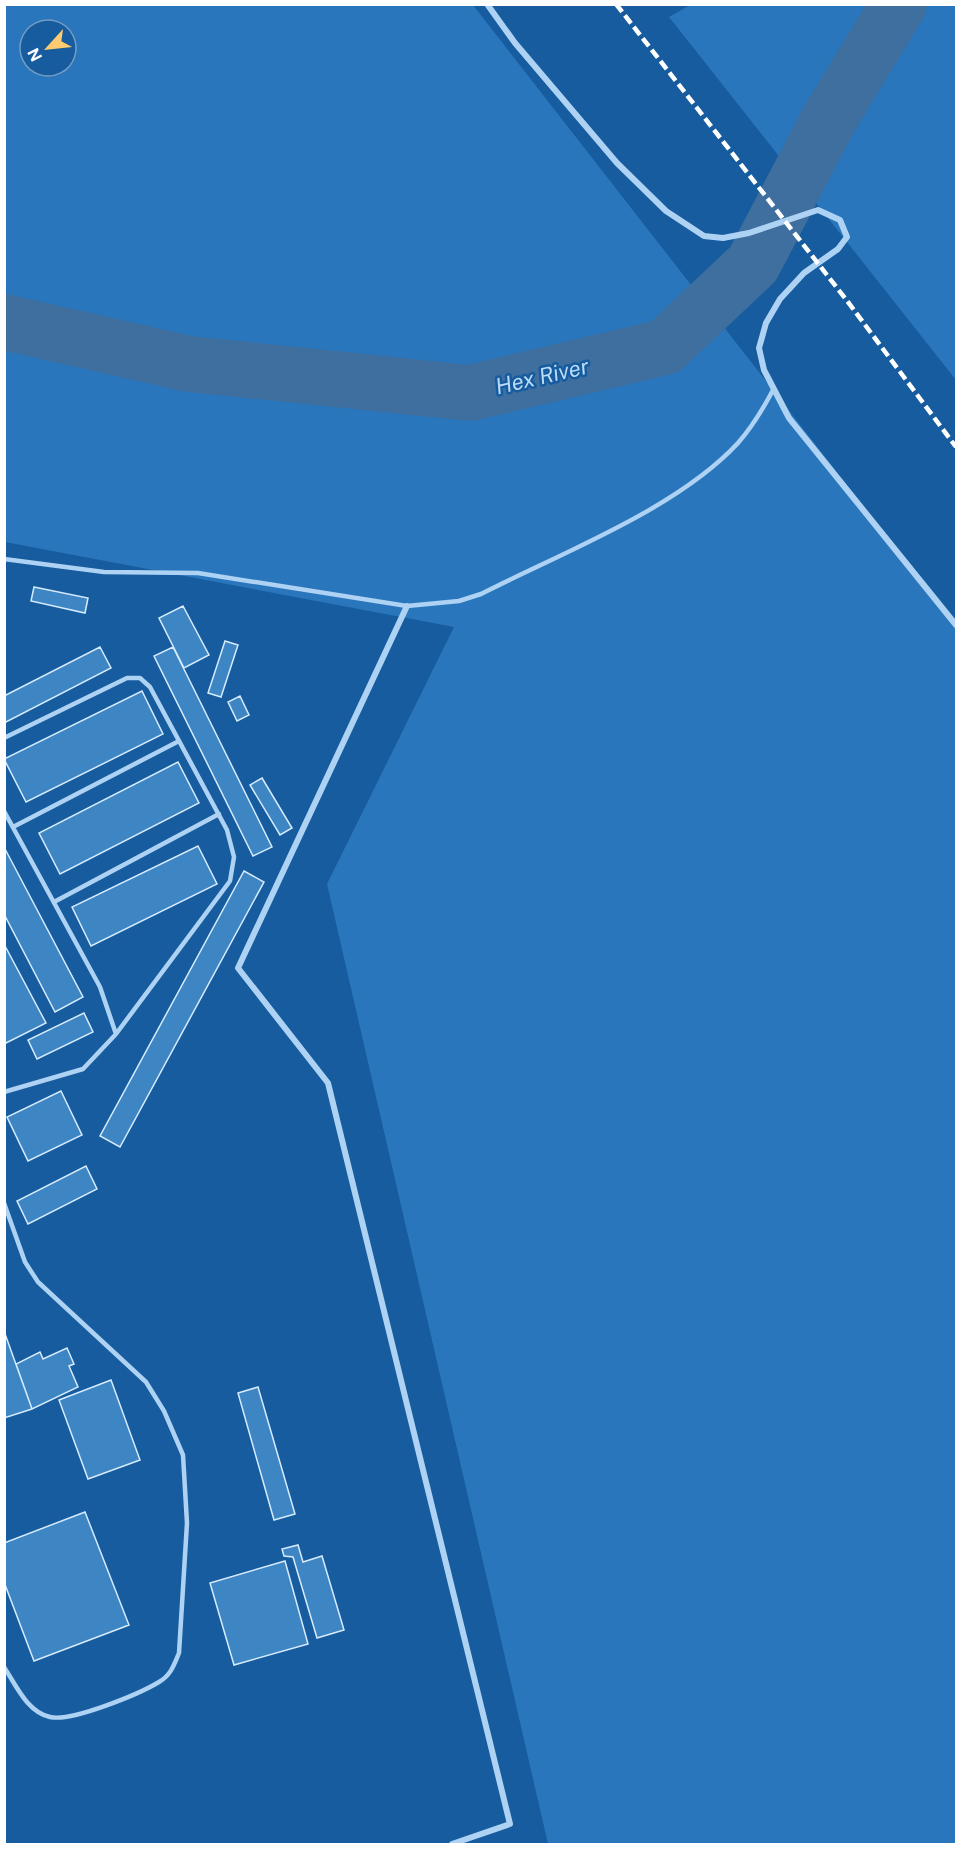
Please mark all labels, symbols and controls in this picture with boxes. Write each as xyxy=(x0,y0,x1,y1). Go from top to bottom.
north arrow xyxy=(18,18,78,78)
text: N xyxy=(24,45,46,64)
water label: Hex River xyxy=(493,353,592,399)

